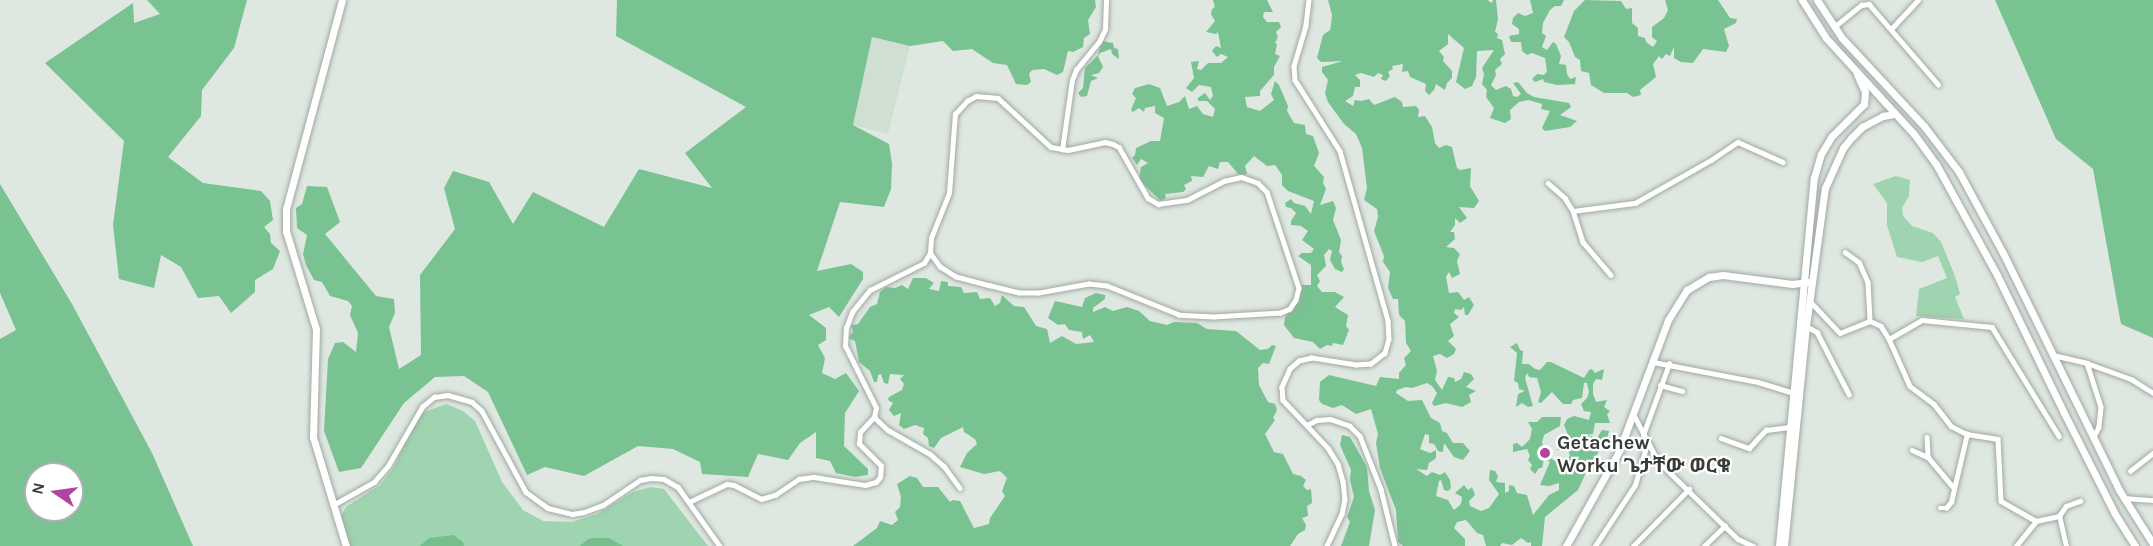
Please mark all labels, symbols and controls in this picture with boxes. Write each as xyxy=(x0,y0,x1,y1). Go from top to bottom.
place label: Getachew Worku ጌታቸው ወርቁ xyxy=(1557,430,1731,477)
marker: Getachew Worku ጌታቸው ወርቁ xyxy=(1538,446,1552,460)
north arrow xyxy=(24,462,84,522)
text: N xyxy=(27,481,48,496)

